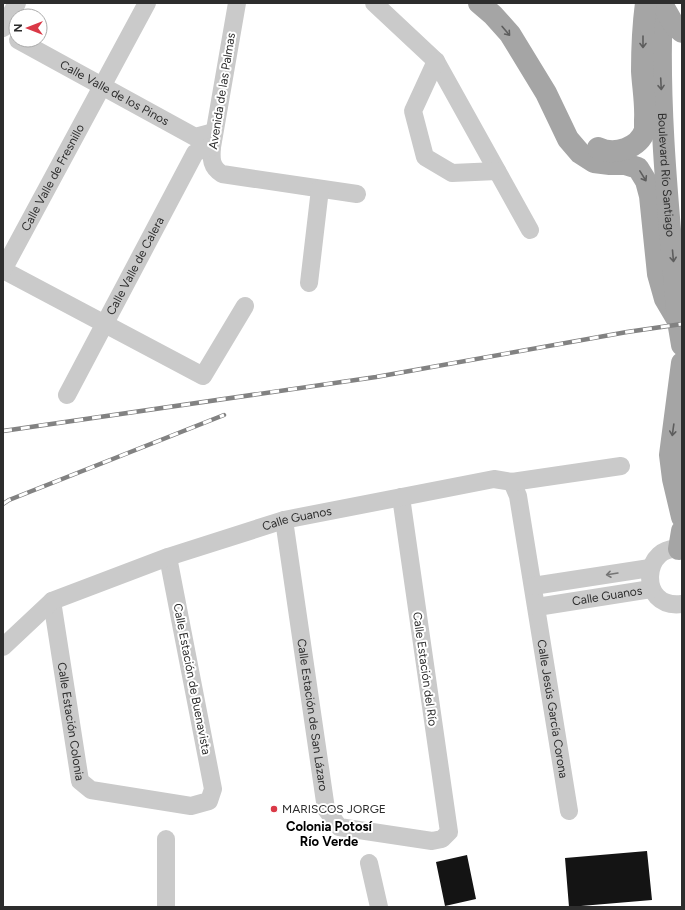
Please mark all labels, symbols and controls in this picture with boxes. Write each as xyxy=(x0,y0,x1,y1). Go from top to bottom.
north arrow xyxy=(8,8,48,48)
text: N xyxy=(12,24,25,32)
one-way arrow xyxy=(502,25,511,36)
street label: Avenida de las Palmas xyxy=(206,31,238,150)
one-way arrow xyxy=(639,35,646,48)
street label: Calle Valle de los Pinos xyxy=(58,57,172,129)
one-way arrow xyxy=(658,77,665,90)
street label: Boulevard Río Santiago xyxy=(655,113,678,237)
street label: Calle Valle de Fresnillo xyxy=(18,122,87,233)
one-way arrow xyxy=(639,170,647,182)
street label: Calle Valle de Calera xyxy=(104,214,167,317)
one-way arrow xyxy=(669,249,676,262)
one-way arrow xyxy=(669,423,677,436)
street label: Calle Guanos xyxy=(260,504,333,533)
one-way arrow xyxy=(605,570,618,578)
street label: Calle Guanos xyxy=(571,583,644,608)
street label: Calle Estación de Buenavista xyxy=(170,602,214,756)
street label: Calle Estación del Río xyxy=(410,611,440,727)
street label: Calle Estación de San Lázaro xyxy=(294,638,330,792)
street label: Calle Jesús García Corona xyxy=(534,639,571,779)
street label: Calle Estación Colonia xyxy=(55,661,87,782)
place label: MARISCOS JORGE xyxy=(282,802,386,816)
marker: MARISCOS JORGE xyxy=(269,804,279,814)
district label: Colonia Potosí Río Verde xyxy=(286,819,374,849)

